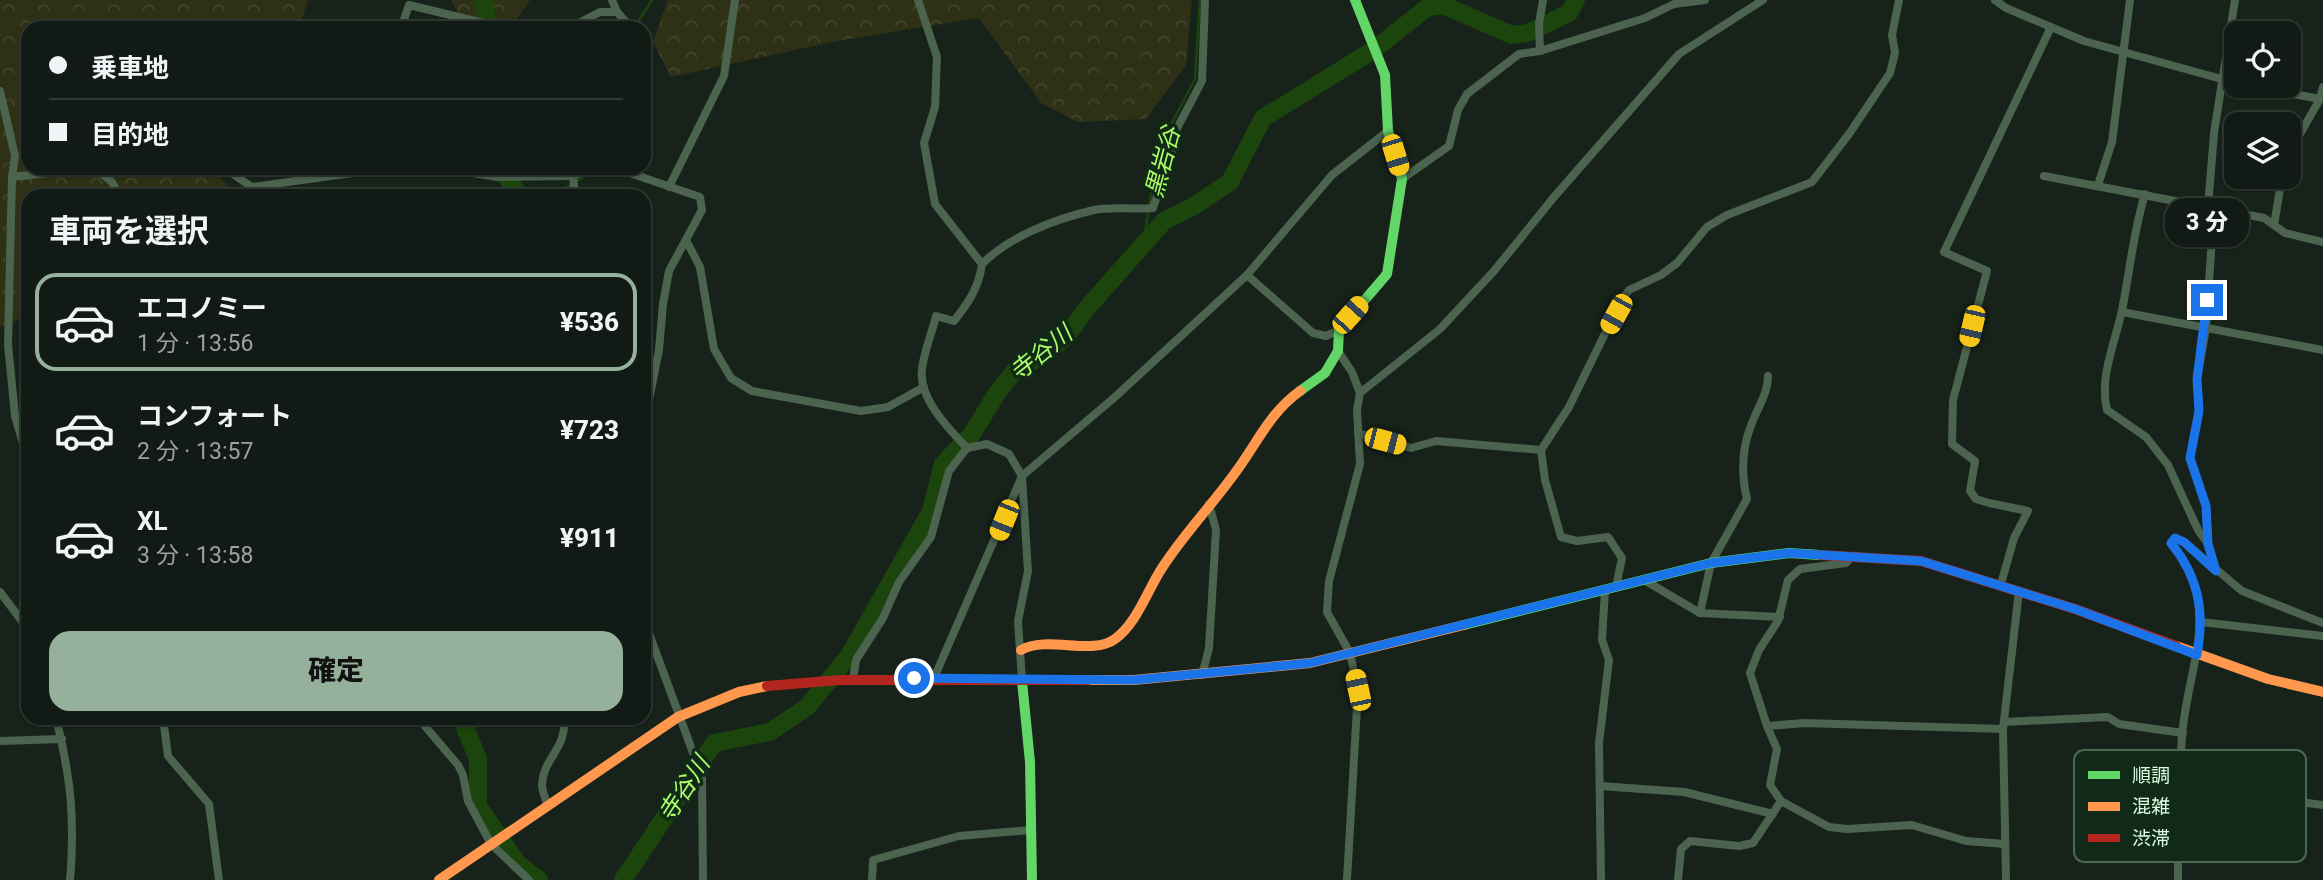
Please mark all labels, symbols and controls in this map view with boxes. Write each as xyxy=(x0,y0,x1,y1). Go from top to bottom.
map controls xyxy=(2224,21,2301,189)
button: locate xyxy=(2224,21,2301,98)
text: 乗車地 xyxy=(91,53,169,83)
button: layers xyxy=(2224,112,2301,189)
text: 目的地 xyxy=(91,120,169,150)
water label: 黒岩谷 xyxy=(1140,122,1186,200)
car xyxy=(1379,132,1412,178)
callout: 3 分 xyxy=(2165,198,2249,247)
text: 3 分 xyxy=(2186,209,2228,236)
text: 車両を選択 xyxy=(49,212,209,250)
route end xyxy=(2191,284,2223,316)
icon: car xyxy=(53,291,116,354)
car xyxy=(1597,291,1636,337)
car xyxy=(1329,292,1372,338)
text: エコノミー xyxy=(137,293,267,323)
car xyxy=(1958,303,1987,349)
text: ¥536 xyxy=(560,307,619,337)
water label: 寺谷川 xyxy=(1004,318,1080,387)
text: 1 分 · 13:56 xyxy=(137,330,253,357)
icon: car xyxy=(53,399,116,462)
text: コンフォート xyxy=(137,401,292,431)
text: ¥723 xyxy=(560,415,619,445)
car xyxy=(1362,425,1409,457)
text: 2 分 · 13:57 xyxy=(137,438,253,465)
car xyxy=(987,497,1022,543)
text: XL xyxy=(137,506,168,536)
icon: car xyxy=(53,507,116,570)
text: ¥911 xyxy=(560,523,619,553)
text: 3 分 · 13:58 xyxy=(137,542,253,569)
button: 確定 xyxy=(49,631,623,711)
route start xyxy=(898,662,930,694)
car xyxy=(1344,667,1373,713)
water label: 寺谷川 xyxy=(653,749,717,827)
legend xyxy=(2074,750,2306,862)
text: 順調 xyxy=(2132,764,2170,787)
text: 混雑 xyxy=(2132,795,2170,818)
text: 渋滞 xyxy=(2132,827,2170,850)

